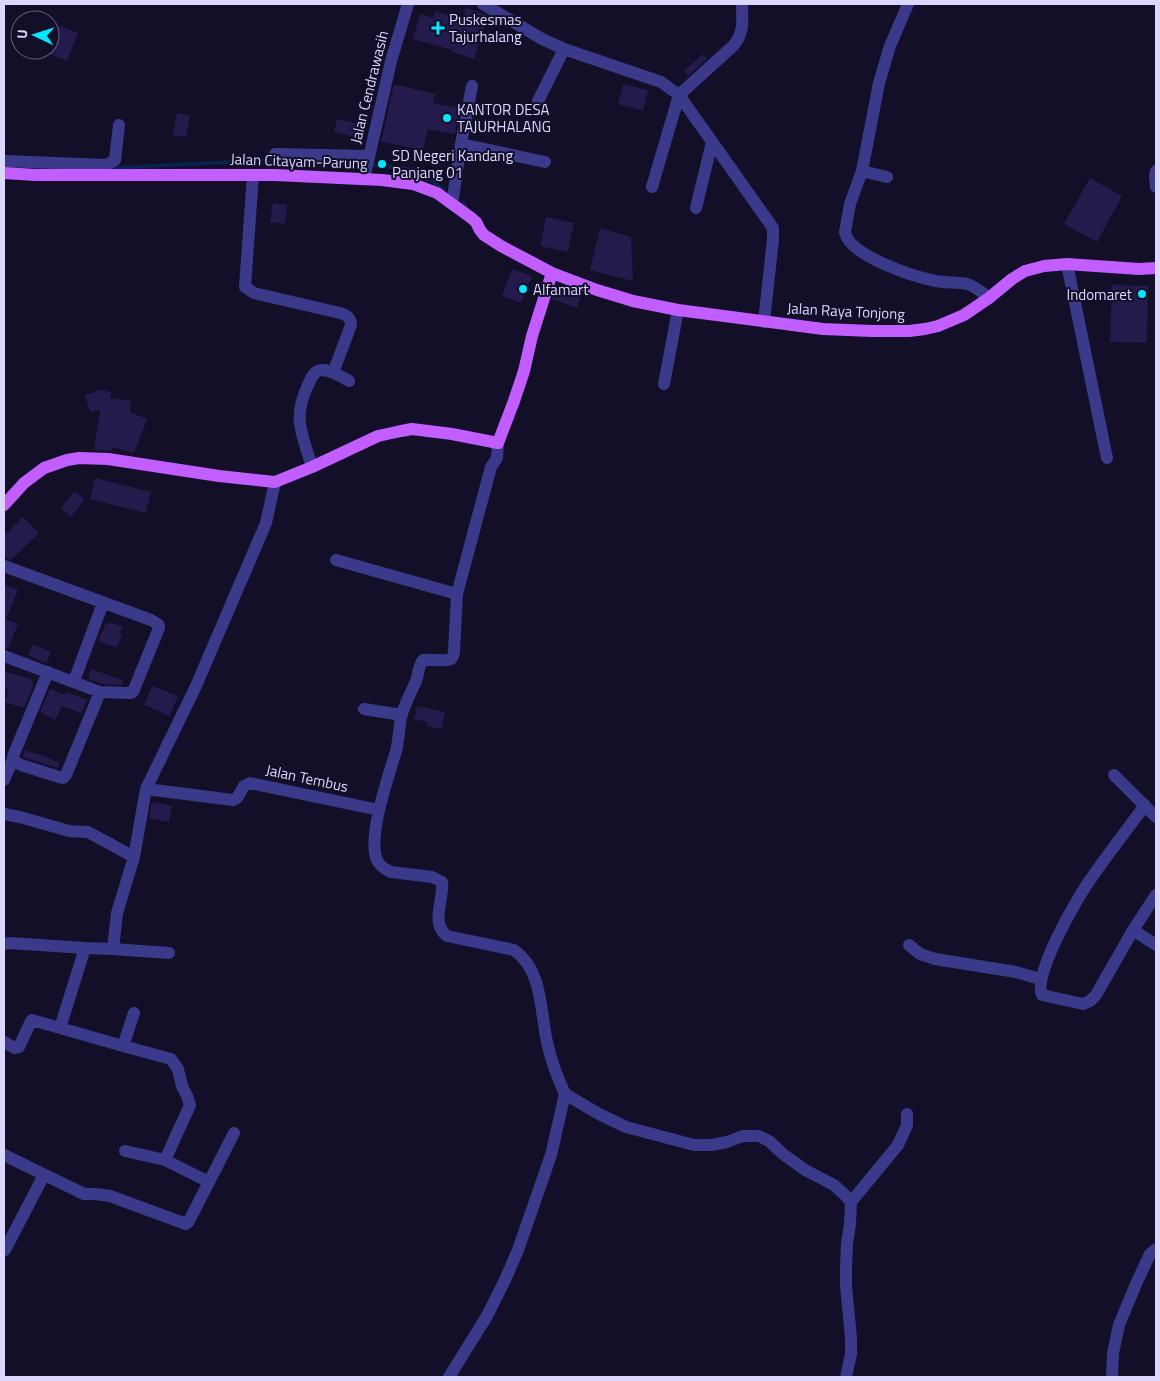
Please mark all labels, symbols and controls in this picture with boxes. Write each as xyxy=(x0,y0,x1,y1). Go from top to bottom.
place label: Puskesmas Tajurhalang xyxy=(449,8,522,48)
north arrow xyxy=(10,10,60,60)
marker: Puskesmas Tajurhalang xyxy=(431,21,445,35)
street label: Jalan Cendrawasih xyxy=(344,28,394,146)
text: U xyxy=(11,29,32,39)
place label: KANTOR DESA TAJURHALANG xyxy=(457,98,551,138)
marker: KANTOR DESA TAJURHALANG xyxy=(441,112,453,124)
place label: SD Negeri Kandang Panjang 01 xyxy=(392,144,513,184)
street label: Jalan Citayam-Parung xyxy=(230,147,368,175)
marker: SD Negeri Kandang Panjang 01 xyxy=(376,158,388,170)
place label: Alfamart xyxy=(533,278,589,301)
marker: Alfamart xyxy=(517,283,529,295)
place label: Indomaret xyxy=(1067,283,1133,306)
marker: Indomaret xyxy=(1136,288,1148,300)
street label: Jalan Raya Tonjong xyxy=(786,296,906,326)
street label: Jalan Tembus xyxy=(264,758,350,798)

